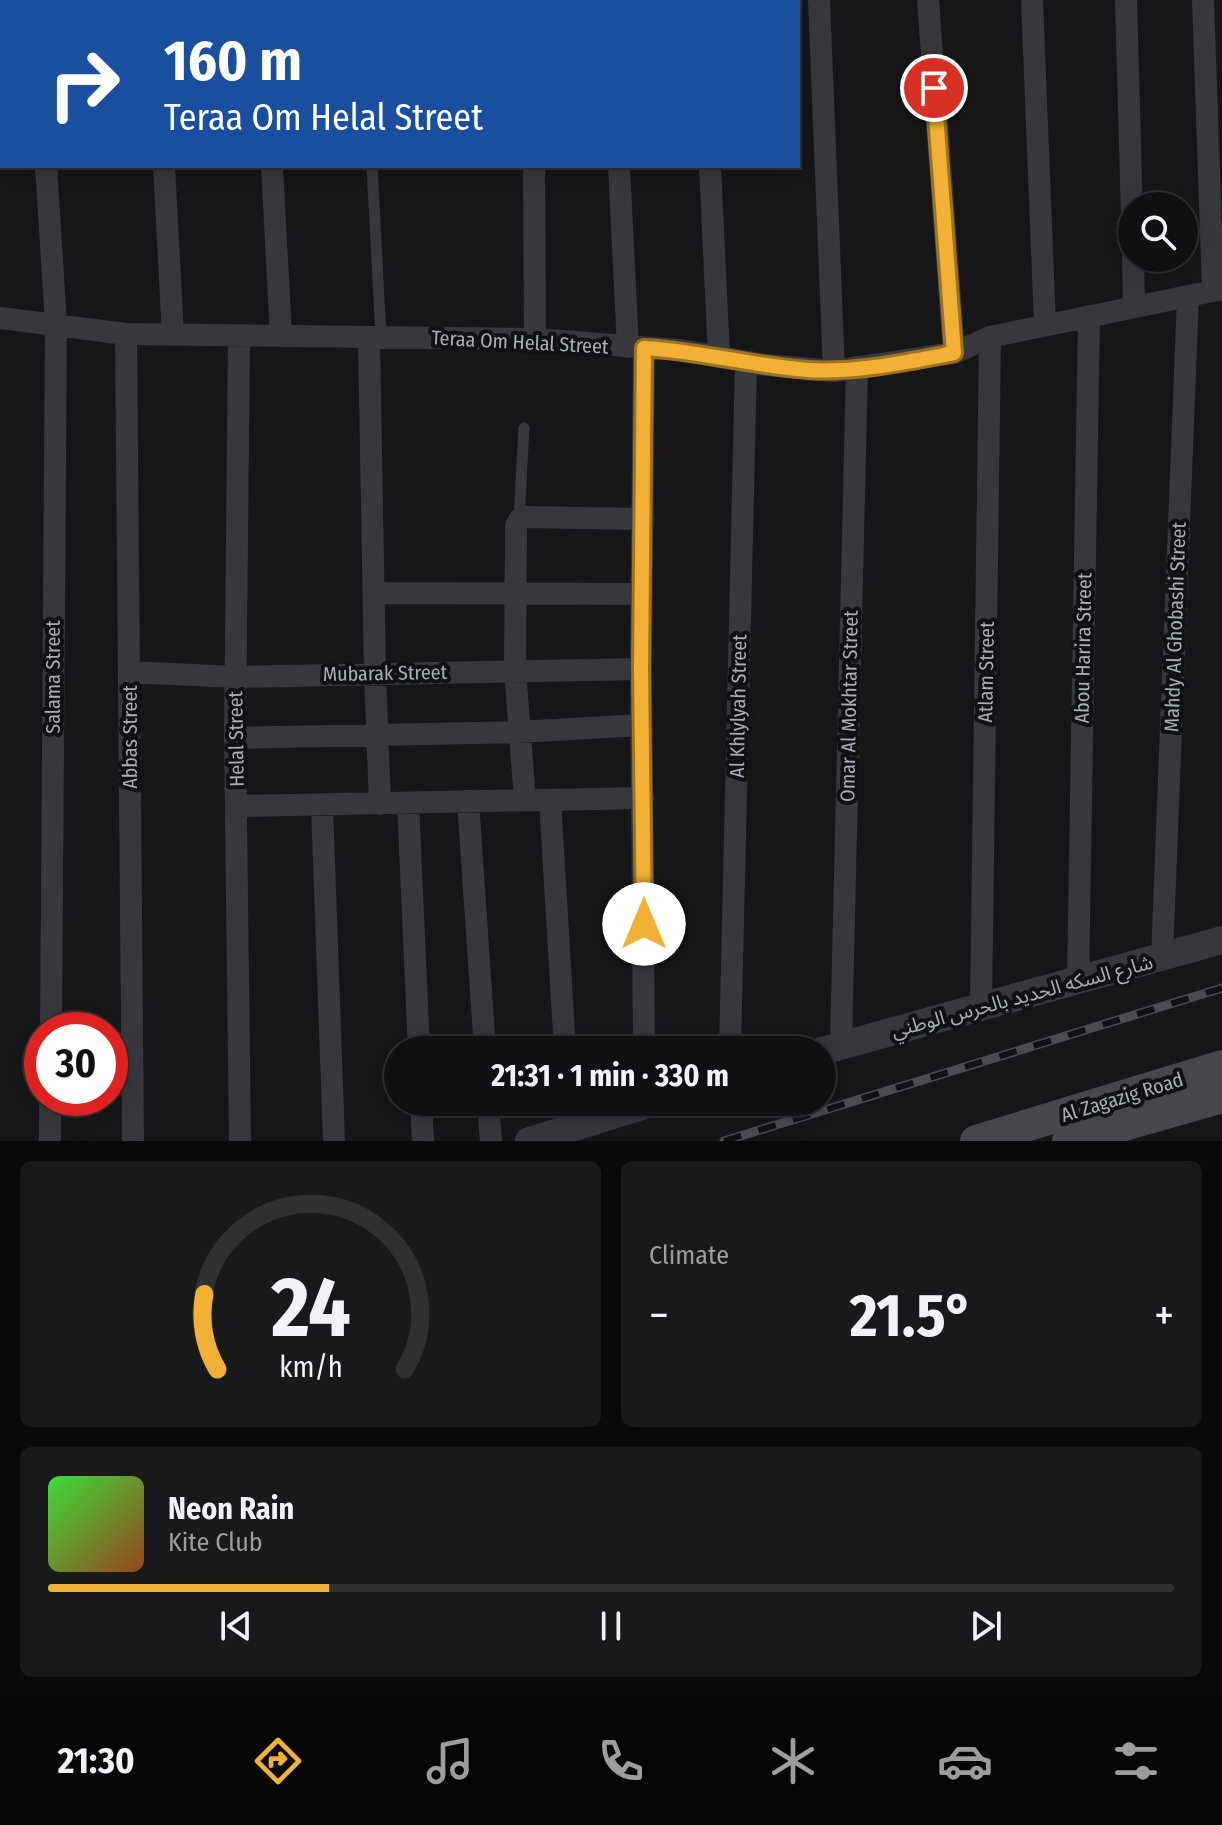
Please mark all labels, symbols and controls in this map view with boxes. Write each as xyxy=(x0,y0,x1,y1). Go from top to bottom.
text: 160 m xyxy=(164,28,302,95)
icon: right xyxy=(32,32,136,136)
pin xyxy=(900,54,968,122)
icon: arrive xyxy=(912,66,956,110)
text: Teraa Om Helal Street xyxy=(164,96,483,140)
map controls xyxy=(1118,192,1198,272)
button: search xyxy=(1118,192,1198,272)
street label: Teraa Om Helal Street xyxy=(431,325,610,359)
street label: Mahdy Al Ghobashi Street xyxy=(1159,521,1191,732)
street label: Abou Harira Street xyxy=(1070,572,1096,724)
street label: Omar Al Mokhtar Street xyxy=(835,610,863,802)
street label: Salama Street xyxy=(41,620,65,734)
street label: Atlam Street xyxy=(973,621,999,723)
street label: Al Khlylyah Street xyxy=(725,634,751,778)
street label: Mubarak Street xyxy=(323,660,448,686)
street label: Abbas Street xyxy=(118,685,142,789)
street label: Helal Street xyxy=(223,690,249,787)
position arrow xyxy=(602,882,686,966)
street label: شارع السكه الحديد بالحرس الوطني xyxy=(889,950,1156,1046)
speed limit sign: 30 xyxy=(24,1012,128,1116)
text: 21:31 · 1 min · 330 m xyxy=(491,1058,729,1094)
street label: Al Zagazig Road xyxy=(1058,1067,1186,1127)
text: Climate xyxy=(649,1240,729,1271)
text: 24 xyxy=(270,1258,350,1358)
text: 21.5° xyxy=(850,1280,973,1352)
text: − xyxy=(649,1289,669,1342)
text: + xyxy=(1154,1289,1174,1342)
text: km/h xyxy=(279,1350,342,1385)
text: Neon Rain xyxy=(168,1491,294,1527)
text: Kite Club xyxy=(168,1527,263,1558)
icon: previous xyxy=(214,1604,258,1648)
icon: pause xyxy=(589,1604,633,1648)
icon: next xyxy=(964,1604,1008,1648)
icon: directions xyxy=(250,1733,306,1789)
icon: music xyxy=(422,1733,478,1789)
icon: phone xyxy=(593,1733,649,1789)
icon: climate xyxy=(765,1733,821,1789)
icon: car xyxy=(937,1733,993,1789)
icon: filters xyxy=(1108,1733,1164,1789)
text: 21:30 xyxy=(58,1739,135,1783)

